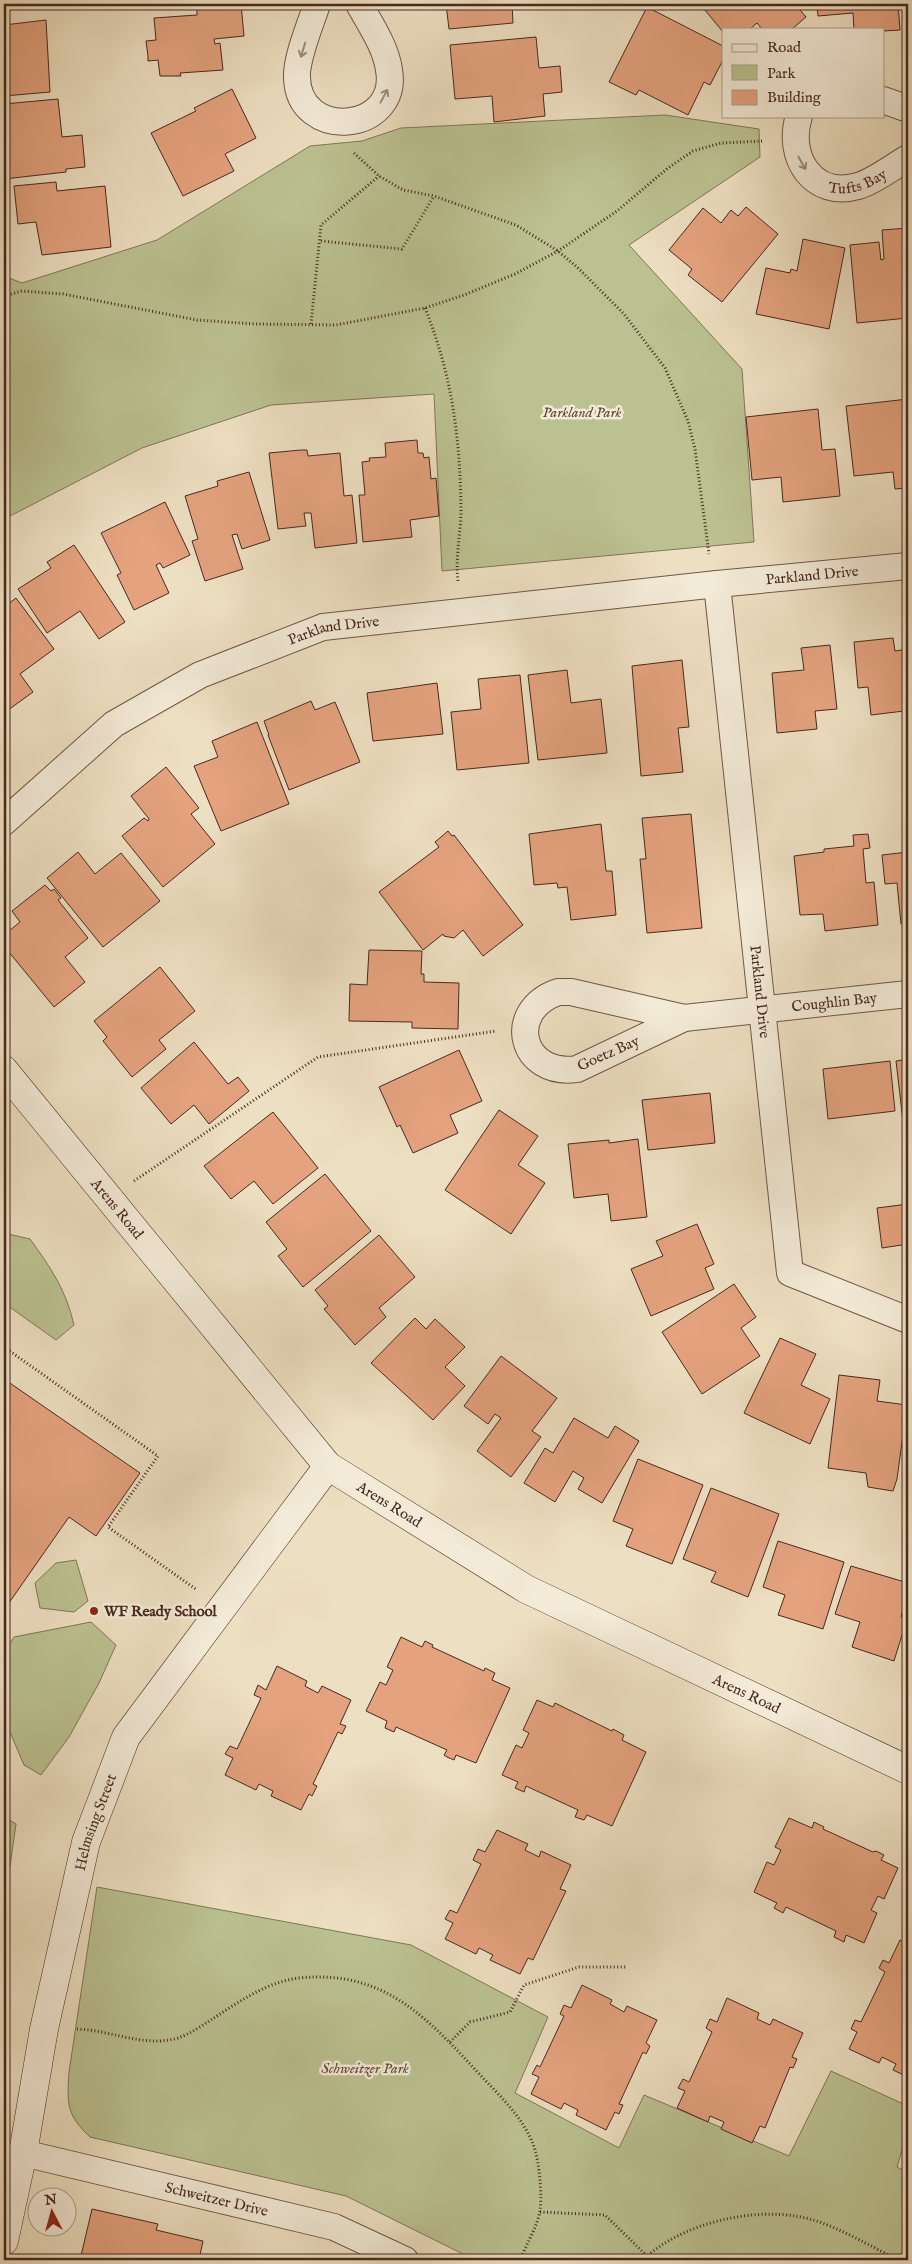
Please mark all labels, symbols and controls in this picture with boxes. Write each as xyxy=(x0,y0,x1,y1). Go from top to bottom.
legend xyxy=(722,28,884,118)
text: Road xyxy=(767,38,802,57)
one-way arrow xyxy=(297,42,307,58)
text: Park xyxy=(767,64,797,83)
text: Building xyxy=(767,88,822,107)
one-way arrow xyxy=(379,89,389,104)
one-way arrow xyxy=(797,155,807,170)
street label: Tufts Bay xyxy=(827,164,891,199)
park label: Parkland Park xyxy=(542,403,622,422)
street label: Parkland Drive xyxy=(765,562,859,589)
street label: Parkland Drive xyxy=(285,612,380,650)
street label: Parkland Drive xyxy=(745,944,774,1039)
street label: Coughlin Bay xyxy=(791,988,878,1016)
street label: Goetz Bay xyxy=(574,1031,643,1076)
street label: Arens Road xyxy=(86,1174,148,1244)
street label: Arens Road xyxy=(352,1477,426,1532)
place label: WF Ready School xyxy=(103,1602,218,1621)
marker: WF Ready School xyxy=(88,1605,100,1617)
street label: Arens Road xyxy=(709,1669,784,1719)
street label: Helmsing Street xyxy=(71,1771,121,1873)
park label: Schweitzer Park xyxy=(321,2059,409,2078)
street label: Schweitzer Drive xyxy=(163,2178,270,2221)
north arrow xyxy=(28,2186,78,2236)
text: N xyxy=(43,2190,58,2210)

